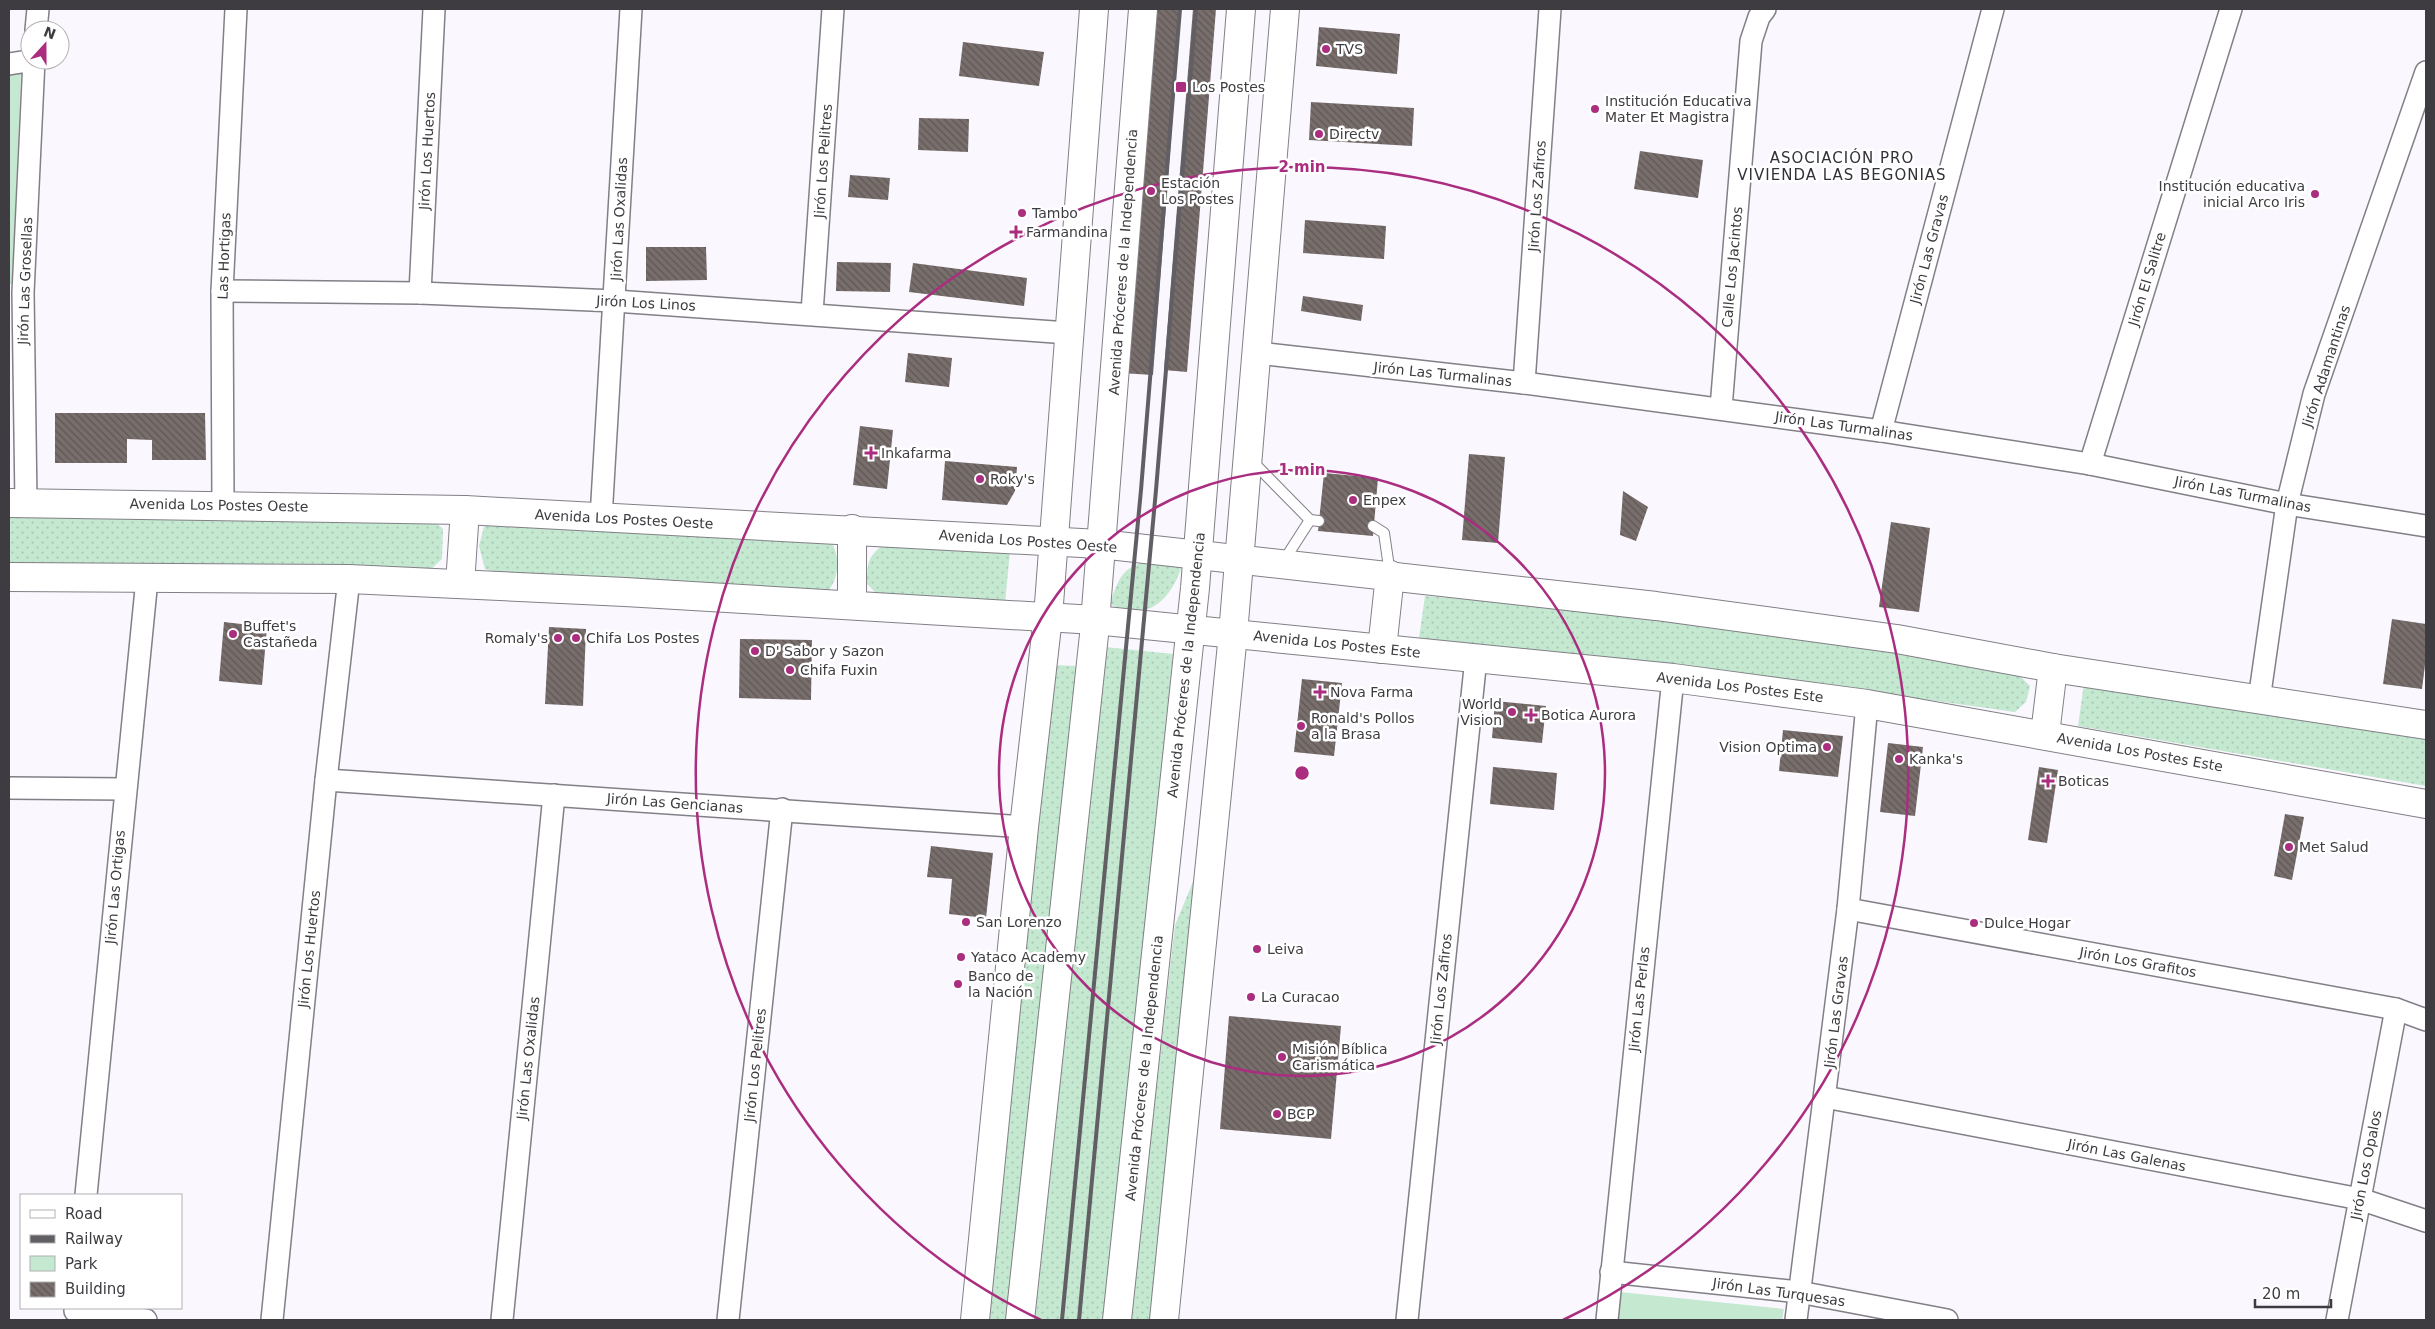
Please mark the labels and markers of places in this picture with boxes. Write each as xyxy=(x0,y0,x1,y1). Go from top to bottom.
place label: TVS xyxy=(1335,41,1363,57)
marker: TVS xyxy=(1320,43,1332,55)
place label: Los Postes xyxy=(1192,79,1265,95)
marker: Los Postes xyxy=(1174,80,1188,94)
place label: Institución Educativa Mater Et Magistra xyxy=(1605,93,1752,125)
marker: Institución Educativa Mater Et Magistra xyxy=(1589,103,1601,115)
place label: Directv xyxy=(1329,126,1379,142)
marker: Directv xyxy=(1313,128,1325,140)
place label: Estación Los Postes xyxy=(1161,175,1234,207)
place label: Institución educativa inicial Arco Iris xyxy=(2159,178,2305,210)
marker: Estación Los Postes xyxy=(1145,185,1157,197)
marker: Institución educativa inicial Arco Iris xyxy=(2309,188,2321,200)
place label: Tambo xyxy=(1031,205,1078,221)
marker: Tambo xyxy=(1016,207,1028,219)
place label: Farmandina xyxy=(1026,224,1108,240)
marker: Farmandina xyxy=(1010,226,1022,238)
place label: Inkafarma xyxy=(881,445,952,461)
marker: Inkafarma xyxy=(865,447,877,459)
place label: Roky's xyxy=(990,471,1035,487)
marker: Roky's xyxy=(974,473,986,485)
place label: Enpex xyxy=(1363,492,1406,508)
marker: Enpex xyxy=(1347,494,1359,506)
place label: Buffet's Castañeda xyxy=(243,618,318,650)
marker: Buffet's Castañeda xyxy=(227,628,239,640)
place label: Romaly's xyxy=(485,630,548,646)
place label: Chifa Los Postes xyxy=(586,630,700,646)
marker: Romaly's xyxy=(552,632,564,644)
marker: Chifa Los Postes xyxy=(570,632,582,644)
place label: D' Sabor y Sazon xyxy=(765,643,884,659)
marker: D' Sabor y Sazon xyxy=(749,645,761,657)
place label: Chifa Fuxin xyxy=(800,662,878,678)
marker: Chifa Fuxin xyxy=(784,664,796,676)
place label: Nova Farma xyxy=(1330,684,1413,700)
marker: Nova Farma xyxy=(1314,686,1326,698)
place label: World Vision xyxy=(1460,696,1502,728)
marker: World Vision xyxy=(1506,706,1518,718)
place label: Botica Aurora xyxy=(1541,707,1636,723)
marker: Botica Aurora xyxy=(1525,709,1537,721)
place label: Ronald's Pollos a la Brasa xyxy=(1311,710,1415,742)
marker: Ronald's Pollos a la Brasa xyxy=(1295,720,1307,732)
place label: Vision Optima xyxy=(1719,739,1817,755)
marker: Vision Optima xyxy=(1821,741,1833,753)
place label: Kanka's xyxy=(1909,751,1963,767)
marker: Kanka's xyxy=(1893,753,1905,765)
centre of rings xyxy=(1293,764,1311,782)
place label: Boticas xyxy=(2058,773,2109,789)
marker: Boticas xyxy=(2042,775,2054,787)
place label: Met Salud xyxy=(2299,839,2369,855)
marker: Met Salud xyxy=(2283,841,2295,853)
place label: San Lorenzo xyxy=(976,914,1062,930)
place label: Dulce Hogar xyxy=(1984,915,2071,931)
marker: San Lorenzo xyxy=(960,916,972,928)
marker: Dulce Hogar xyxy=(1968,917,1980,929)
place label: Leiva xyxy=(1267,941,1304,957)
marker: Leiva xyxy=(1251,943,1263,955)
place label: Yataco Academy xyxy=(970,949,1086,965)
marker: Yataco Academy xyxy=(955,951,967,963)
place label: Banco de la Nación xyxy=(968,968,1033,1000)
marker: Banco de la Nación xyxy=(952,978,964,990)
place label: La Curacao xyxy=(1261,989,1340,1005)
marker: La Curacao xyxy=(1245,991,1257,1003)
place label: Misión Bíblica Carismática xyxy=(1292,1041,1387,1073)
marker: Misión Bíblica Carismática xyxy=(1276,1051,1288,1063)
place label: BCP xyxy=(1287,1106,1315,1122)
marker: BCP xyxy=(1271,1108,1283,1120)

